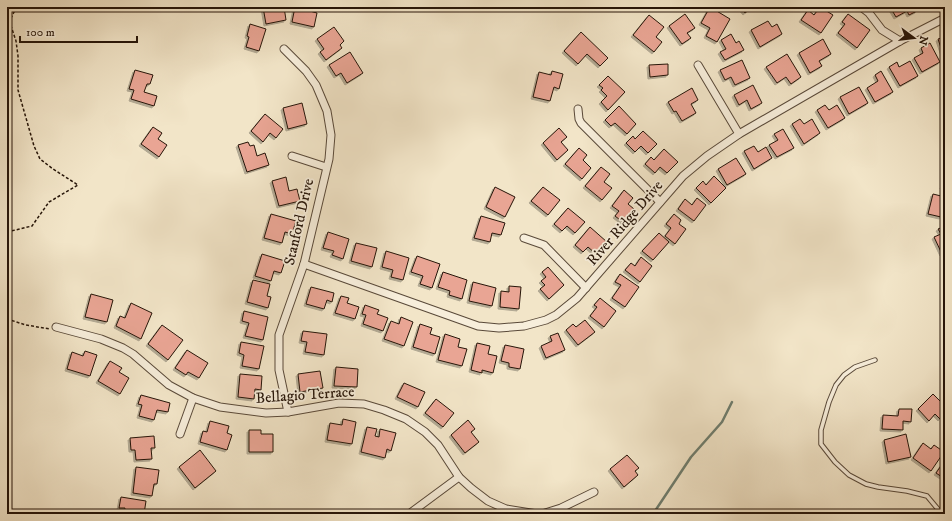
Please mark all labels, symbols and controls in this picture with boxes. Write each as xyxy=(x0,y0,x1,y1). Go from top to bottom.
scale bar xyxy=(20,18,137,44)
north arrow xyxy=(894,18,934,58)
text: 100 m xyxy=(26,25,55,40)
text: N xyxy=(915,34,931,47)
street label: River Ridge Drive xyxy=(583,176,667,270)
street label: Stanford Drive xyxy=(280,177,318,267)
street label: Bellagio Terrace xyxy=(255,382,355,408)

